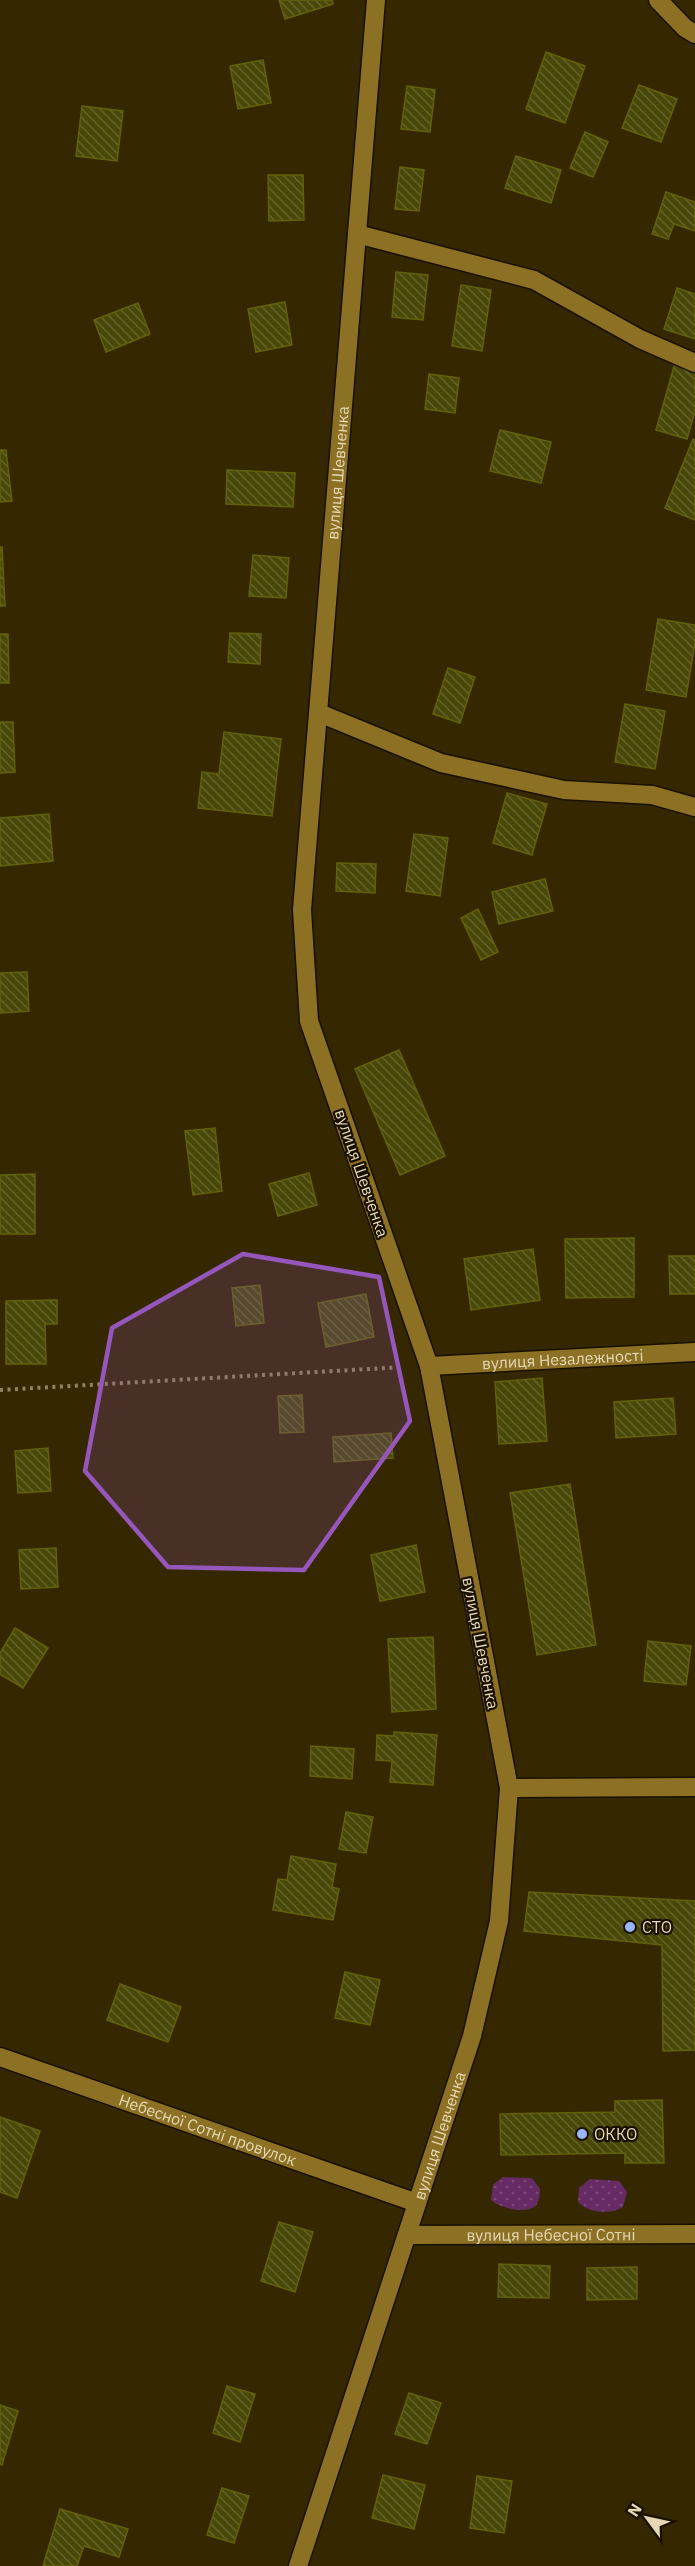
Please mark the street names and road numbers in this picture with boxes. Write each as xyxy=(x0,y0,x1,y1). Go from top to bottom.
street label: вулиця Шевченка xyxy=(322,405,353,540)
street label: вулиця Шевченка xyxy=(331,1106,393,1240)
street label: вулиця Незалежності xyxy=(482,1345,644,1373)
street label: вулиця Шевченка xyxy=(458,1575,504,1711)
street label: вулиця Шевченка xyxy=(409,2068,470,2202)
street label: Небесної Сотні провулок xyxy=(116,2089,299,2170)
street label: вулиця Небесної Сотні xyxy=(466,2224,636,2245)

